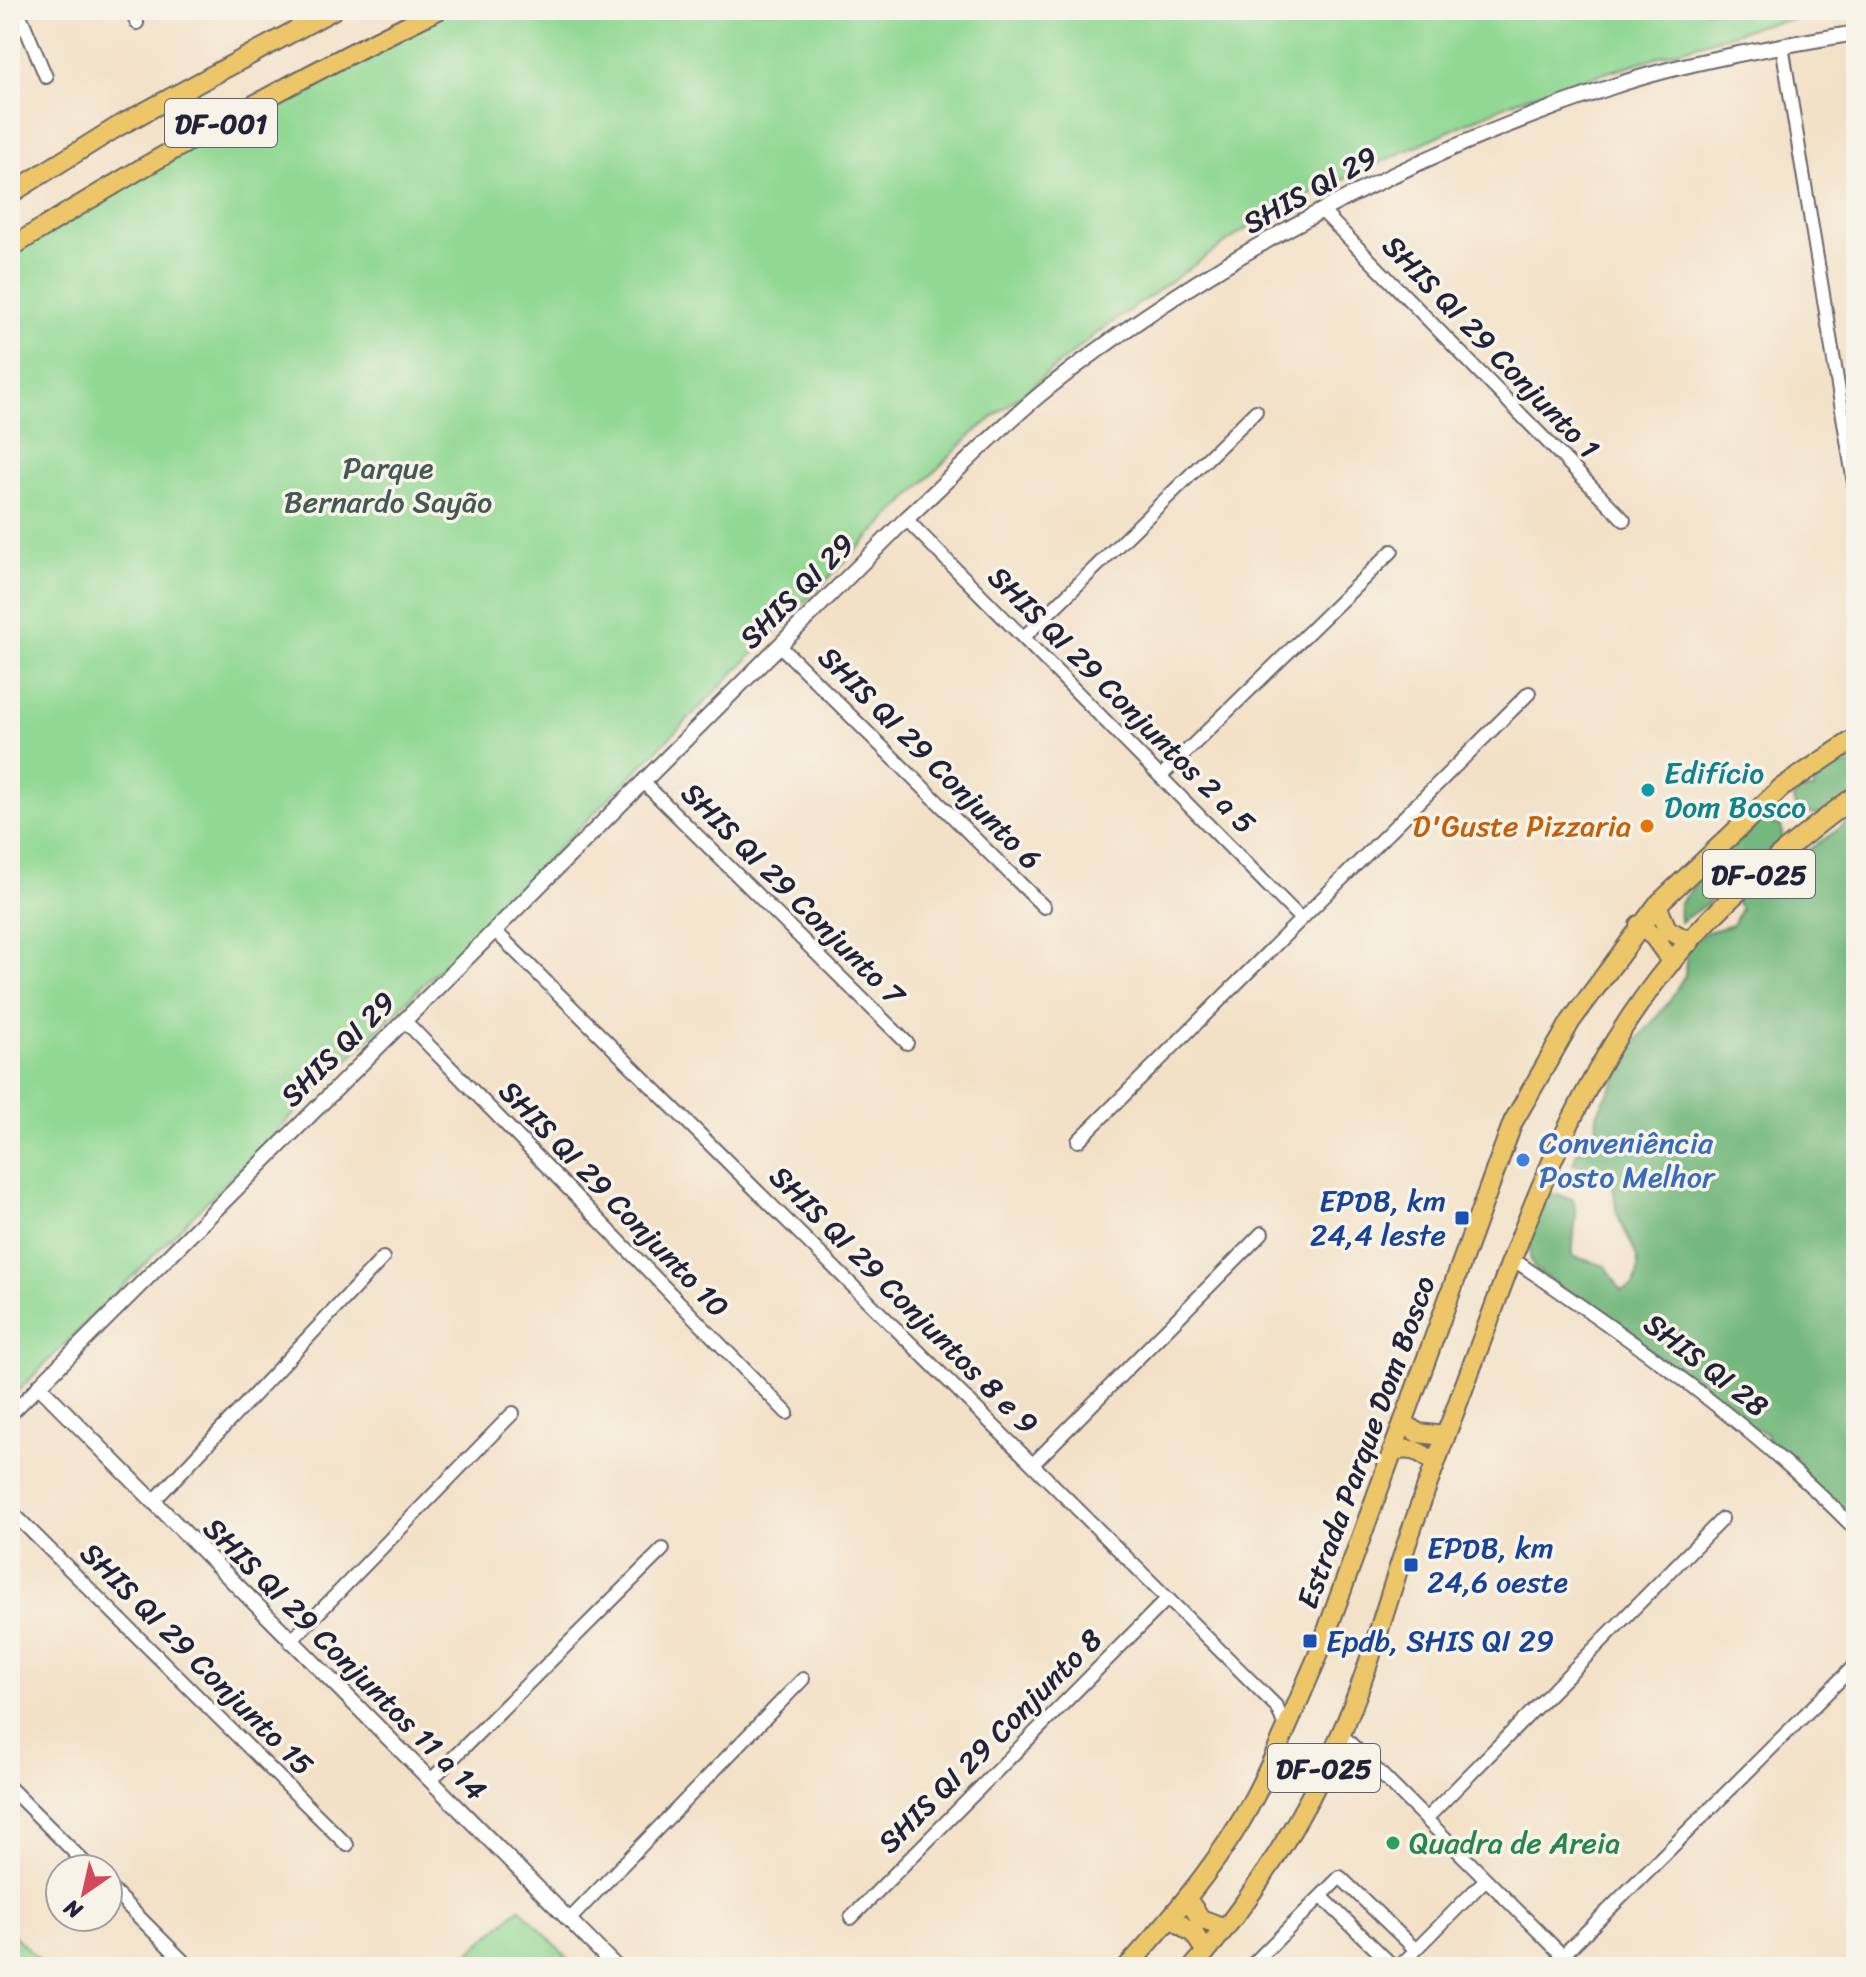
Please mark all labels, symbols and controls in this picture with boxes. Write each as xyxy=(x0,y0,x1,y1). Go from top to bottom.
road number: DF-001 xyxy=(165,99,277,147)
street label: SHIS QI 29 xyxy=(1232,131,1388,249)
street label: SHIS QI 29 Conjunto 1 xyxy=(1369,222,1613,472)
park label: Parque Bernardo Sayão xyxy=(284,441,492,529)
street label: SHIS QI 29 xyxy=(726,520,868,662)
street label: SHIS QI 29 Conjuntos 2 a 5 xyxy=(974,552,1270,848)
street label: SHIS QI 29 Conjunto 6 xyxy=(805,633,1055,883)
place label: Edifício Dom Bosco xyxy=(1664,746,1806,834)
street label: SHIS QI 29 Conjunto 7 xyxy=(668,769,920,1021)
marker: Edifício Dom Bosco xyxy=(1639,781,1657,799)
place label: D'Guste Pizzaria xyxy=(1412,799,1631,853)
marker: D'Guste Pizzaria xyxy=(1638,817,1656,835)
road number: DF-025 xyxy=(1703,850,1815,898)
street label: SHIS QI 29 xyxy=(267,978,409,1120)
street label: SHIS QI 29 Conjunto 10 xyxy=(485,1067,743,1331)
place label: Conveniência Posto Melhor xyxy=(1539,1116,1716,1204)
marker: Conveniência Posto Melhor xyxy=(1514,1151,1532,1169)
street label: SHIS QI 29 Conjuntos 8 e 9 xyxy=(756,1152,1052,1448)
place label: EPDB, km 24,4 leste xyxy=(1310,1174,1446,1262)
marker: EPDB, km 24,4 leste xyxy=(1453,1209,1471,1227)
street label: Estrada Parque Dom Bosco xyxy=(1281,1268,1451,1616)
street label: SHIS QI 28 xyxy=(1631,1298,1781,1432)
street label: SHIS QI 29 Conjuntos 11 a 14 xyxy=(190,1504,500,1814)
place label: EPDB, km 24,6 oeste xyxy=(1427,1521,1568,1609)
street label: SHIS QI 29 Conjunto 15 xyxy=(67,1529,327,1789)
marker: EPDB, km 24,6 oeste xyxy=(1402,1556,1420,1574)
place label: Epdb, SHIS QI 29 xyxy=(1326,1614,1554,1668)
street label: SHIS QI 29 Conjunto 8 xyxy=(864,1615,1116,1867)
marker: Epdb, SHIS QI 29 xyxy=(1301,1632,1319,1650)
road number: DF-025 xyxy=(1268,1744,1380,1792)
place label: Quadra de Areia xyxy=(1409,1816,1620,1870)
marker: Quadra de Areia xyxy=(1384,1834,1402,1852)
north arrow xyxy=(44,1853,124,1933)
text: N xyxy=(55,1888,91,1930)

